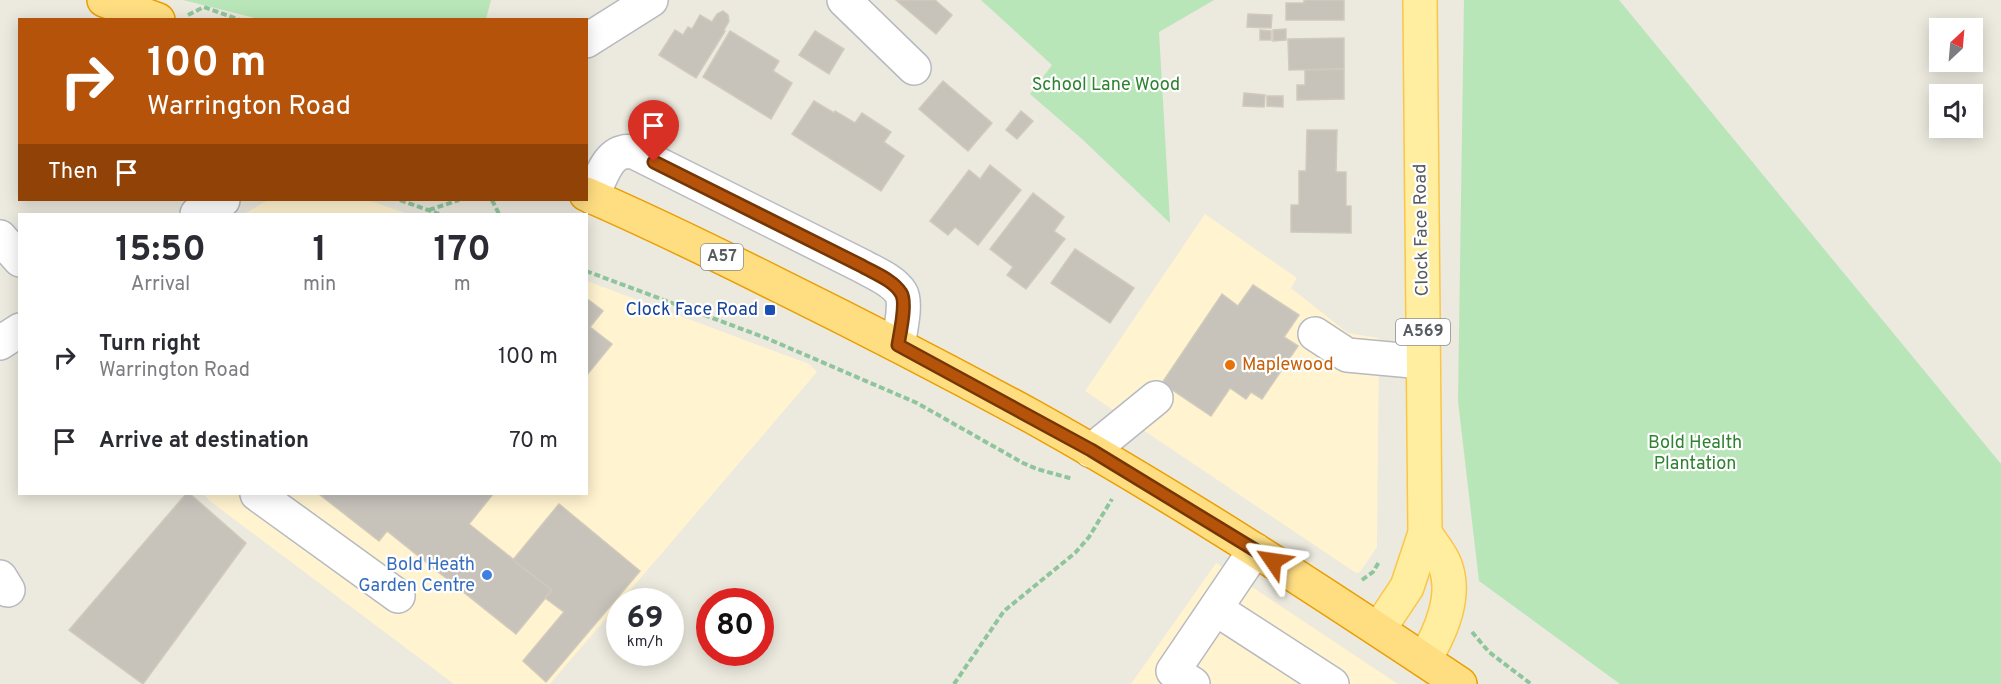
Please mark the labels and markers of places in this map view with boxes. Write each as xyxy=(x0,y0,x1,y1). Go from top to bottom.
pin xyxy=(628,100,679,162)
place label: Clock Face Road xyxy=(625,299,758,322)
marker: Clock Face Road xyxy=(763,303,777,317)
place label: Maplewood xyxy=(1242,354,1334,377)
marker: Maplewood xyxy=(1223,358,1237,372)
place label: Bold Heath Garden Centre xyxy=(358,554,475,598)
marker: Bold Heath Garden Centre xyxy=(480,568,494,582)

